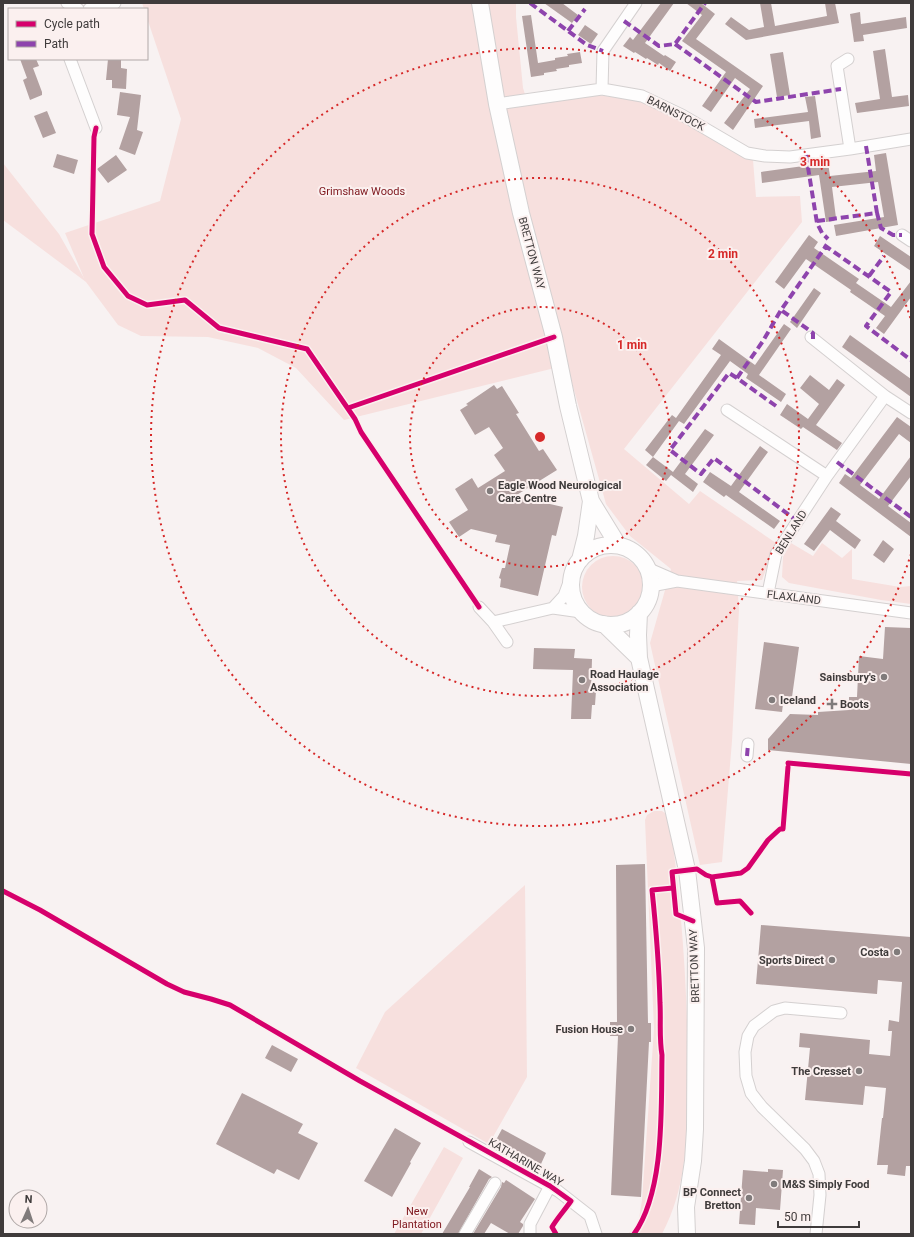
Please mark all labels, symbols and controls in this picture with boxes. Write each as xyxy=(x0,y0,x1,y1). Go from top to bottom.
legend xyxy=(8,8,148,60)
text: Cycle path xyxy=(44,17,100,31)
text: Path xyxy=(44,37,69,51)
street label: BARNSTOCK xyxy=(645,93,707,134)
text: 3 min xyxy=(800,155,830,169)
park label: Grimshaw Woods xyxy=(319,185,405,198)
street label: BRETTON WAY xyxy=(516,216,547,291)
text: 2 min xyxy=(708,247,738,261)
text: 1 min xyxy=(617,338,647,352)
centre of rings xyxy=(533,430,547,444)
place label: Eagle Wood Neurological Care Centre xyxy=(498,479,622,505)
marker: Eagle Wood Neurological Care Centre xyxy=(485,486,495,496)
street label: BENLAND xyxy=(773,508,810,557)
street label: FLAXLAND xyxy=(766,588,822,607)
place label: Road Haulage Association xyxy=(590,668,659,694)
place label: Sainsbury's xyxy=(820,671,876,684)
marker: Sainsbury's xyxy=(879,672,889,682)
marker: Road Haulage Association xyxy=(577,675,587,685)
place label: Iceland xyxy=(780,694,816,707)
marker: Iceland xyxy=(767,695,777,705)
place label: Boots xyxy=(840,698,869,711)
marker: Boots xyxy=(827,699,837,709)
street label: BRETTON WAY xyxy=(687,928,702,1003)
place label: Costa xyxy=(860,946,889,959)
marker: Costa xyxy=(892,947,902,957)
place label: Sports Direct xyxy=(759,954,824,967)
marker: Sports Direct xyxy=(827,955,837,965)
place label: Fusion House xyxy=(556,1023,623,1036)
marker: Fusion House xyxy=(626,1024,636,1034)
place label: The Cresset xyxy=(791,1065,851,1078)
marker: The Cresset xyxy=(854,1066,864,1076)
street label: KATHARINE WAY xyxy=(486,1136,566,1189)
place label: M&S Simply Food xyxy=(782,1178,870,1191)
marker: M&S Simply Food xyxy=(769,1179,779,1189)
place label: BP Connect Bretton xyxy=(683,1186,741,1212)
north arrow xyxy=(8,1189,48,1229)
text: N xyxy=(24,1193,33,1206)
marker: BP Connect Bretton xyxy=(744,1193,754,1203)
scale bar xyxy=(778,1203,859,1229)
park label: New Plantation xyxy=(392,1205,442,1231)
text: 50 m xyxy=(784,1210,811,1224)

